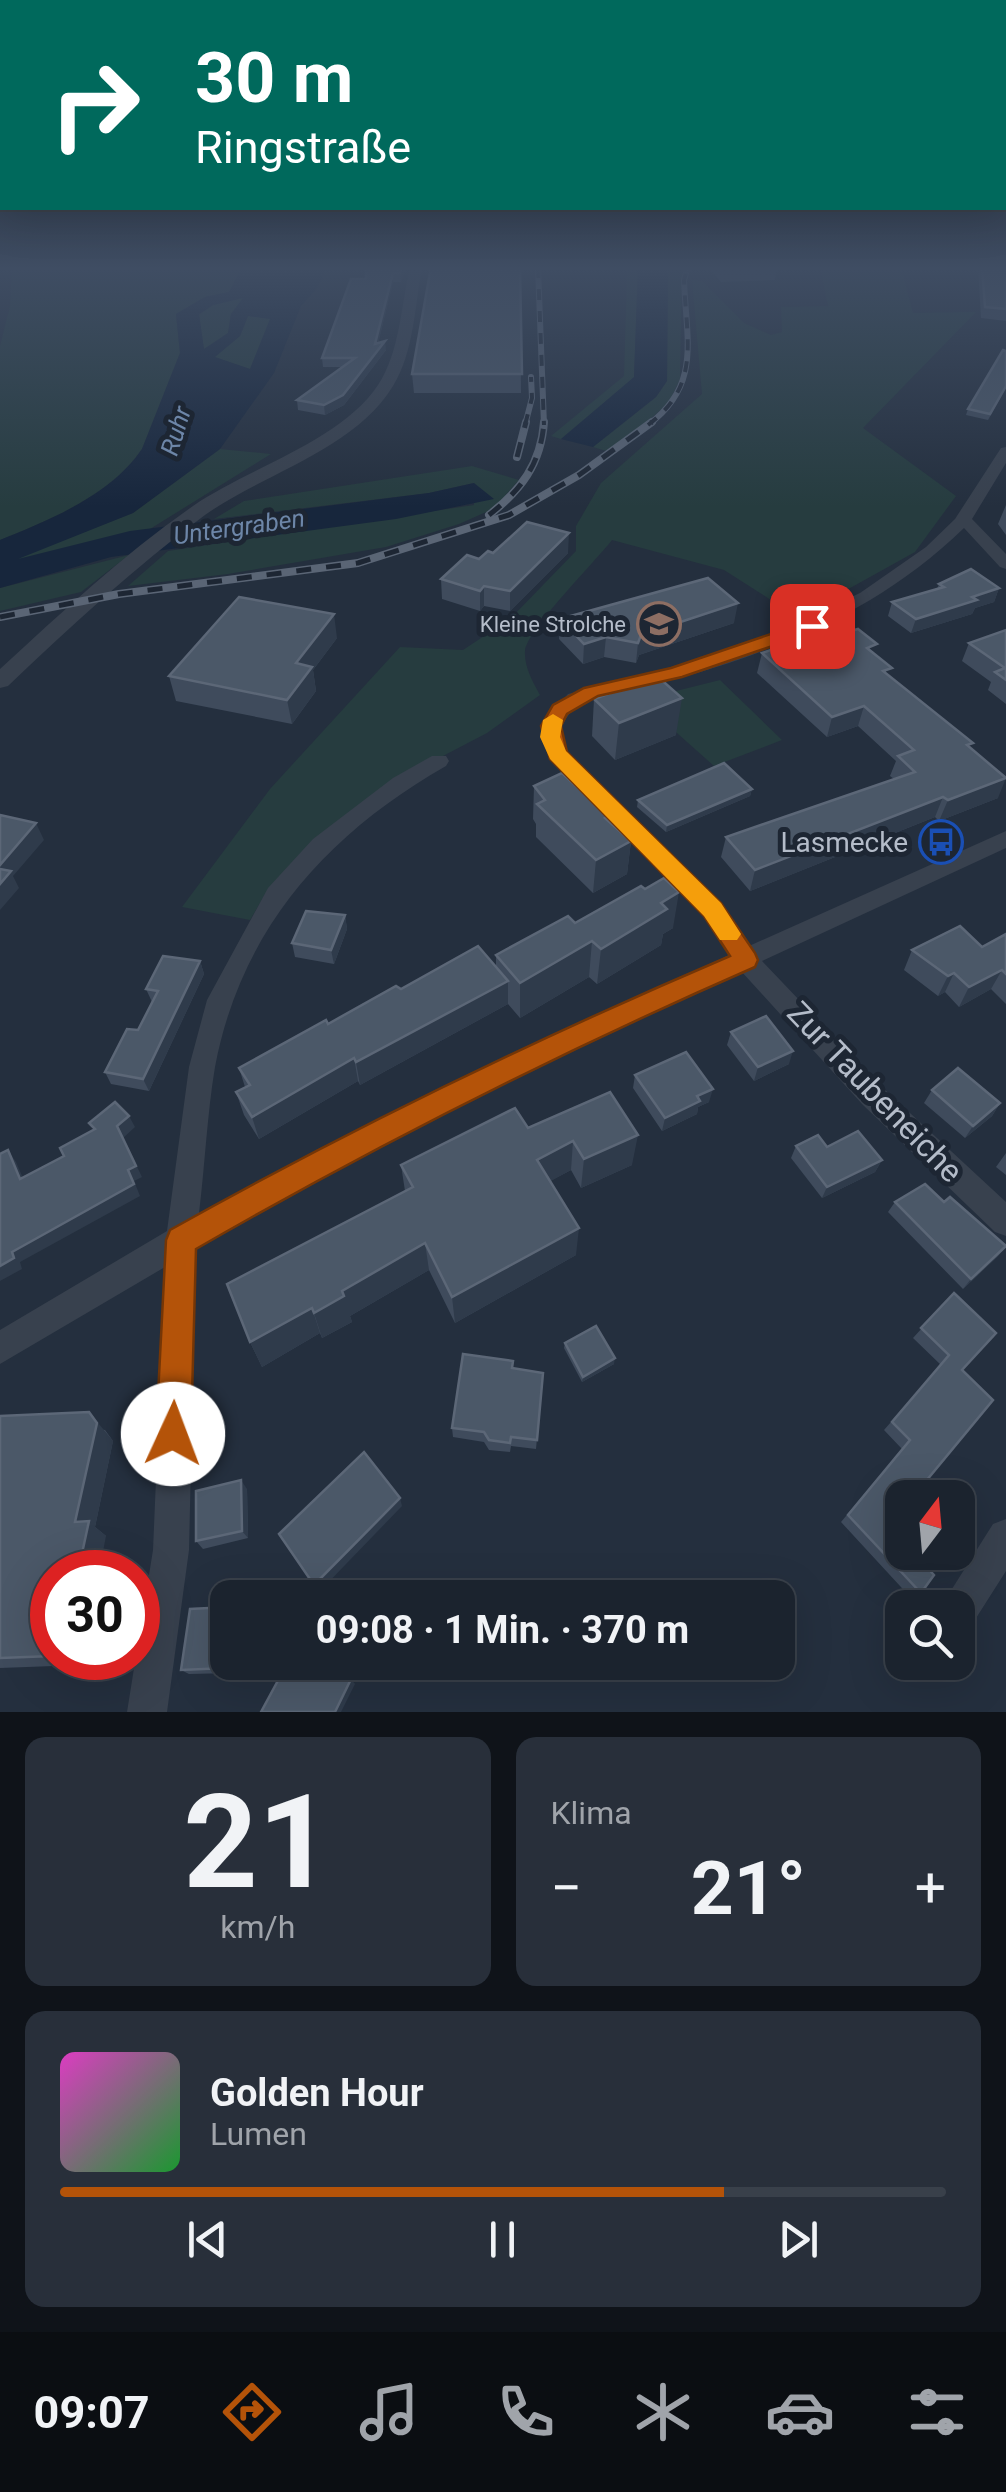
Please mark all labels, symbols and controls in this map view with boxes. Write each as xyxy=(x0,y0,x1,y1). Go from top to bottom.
text: 30 m xyxy=(195,37,353,119)
icon: right xyxy=(30,40,160,170)
text: Ringstraße xyxy=(195,121,411,174)
water label: Ruhr xyxy=(155,402,197,459)
water label: Untergraben xyxy=(171,503,307,551)
pin xyxy=(770,584,855,669)
icon: arrive xyxy=(785,599,840,654)
school or university icon: Kleine Strolche xyxy=(636,601,682,647)
place label: Kleine Strolche xyxy=(480,612,626,637)
bus stop icon: Lasmecke xyxy=(918,819,964,865)
place label: Lasmecke xyxy=(780,826,908,859)
street label: Zur Taubeneiche xyxy=(779,994,971,1190)
position arrow xyxy=(121,1382,225,1486)
north arrow xyxy=(885,1480,975,1570)
map controls xyxy=(885,1480,975,1680)
speed limit sign: 30 xyxy=(30,1550,160,1680)
button: search xyxy=(885,1590,975,1680)
text: 09:08 · 1 Min. · 370 m xyxy=(316,1608,689,1652)
text: 21 xyxy=(183,1766,332,1919)
text: Klima xyxy=(551,1794,632,1832)
text: 21° xyxy=(691,1844,806,1932)
text: − xyxy=(551,1856,582,1920)
text: + xyxy=(915,1856,946,1920)
text: km/h xyxy=(220,1908,295,1946)
text: Golden Hour xyxy=(210,2071,424,2115)
text: Lumen xyxy=(210,2115,307,2153)
icon: previous xyxy=(180,2212,235,2267)
icon: pause xyxy=(475,2212,530,2267)
icon: next xyxy=(771,2212,826,2267)
icon: directions xyxy=(217,2377,287,2447)
icon: music xyxy=(354,2377,424,2447)
icon: phone xyxy=(491,2377,561,2447)
icon: climate xyxy=(628,2377,698,2447)
icon: car xyxy=(765,2377,835,2447)
icon: filters xyxy=(902,2377,972,2447)
text: 09:07 xyxy=(34,2386,150,2439)

